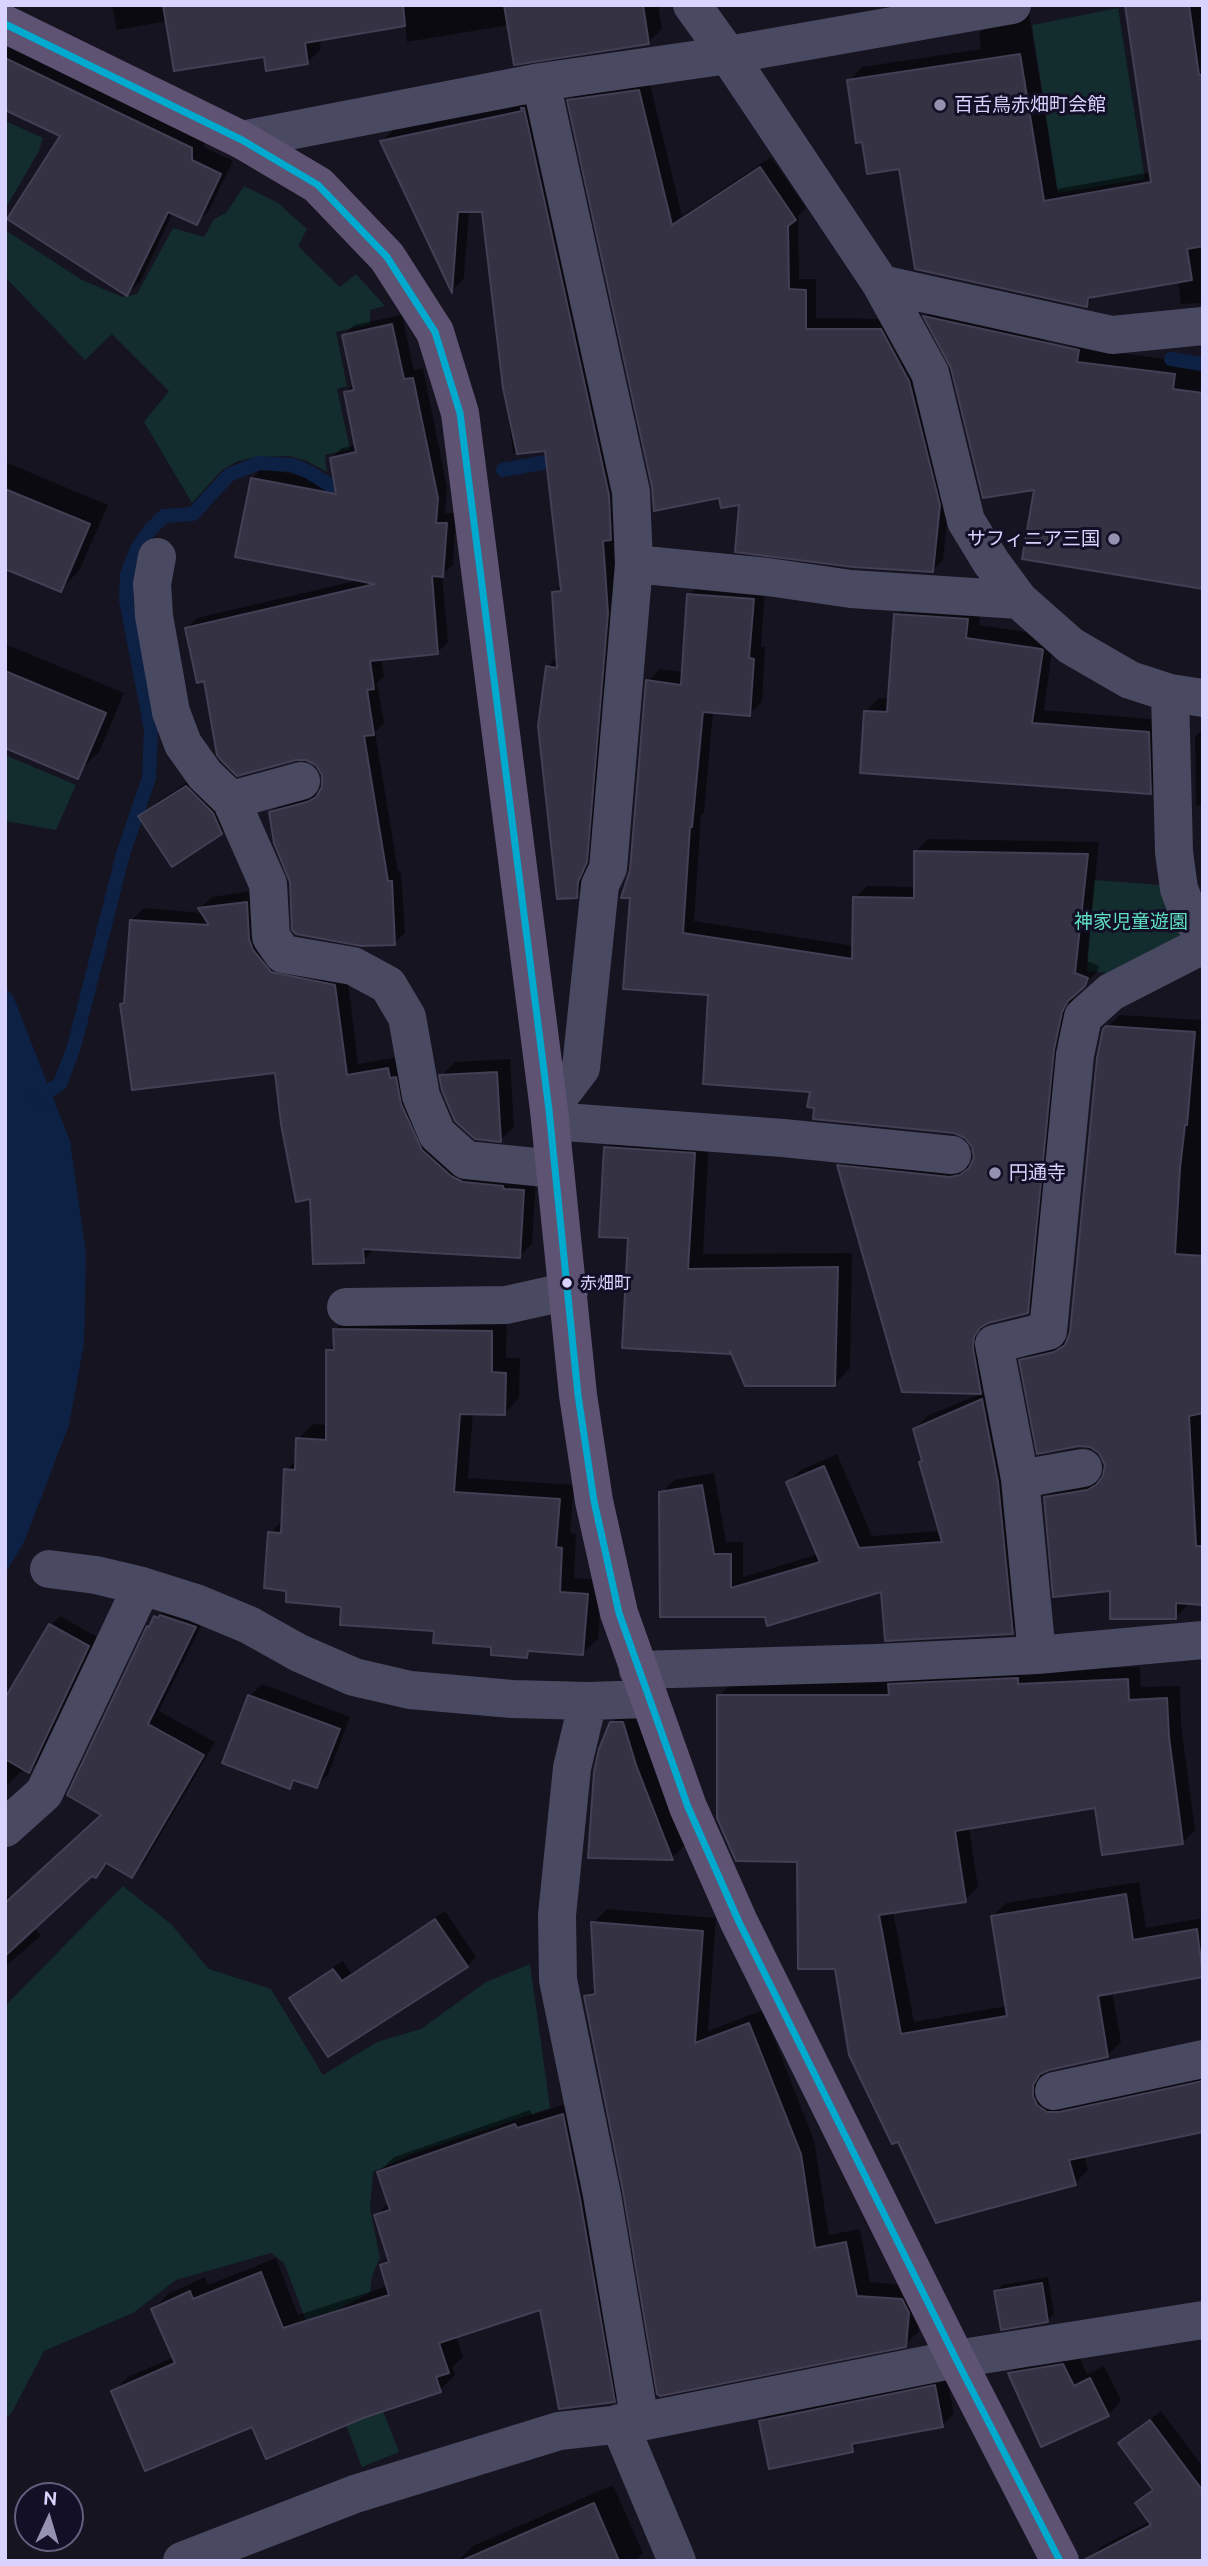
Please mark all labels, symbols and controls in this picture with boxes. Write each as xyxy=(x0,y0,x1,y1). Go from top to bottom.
place label: 百舌鳥赤畑町会館 xyxy=(954,94,1106,116)
marker: 百舌鳥赤畑町会館 xyxy=(932,97,948,113)
place label: サフィニア三国 xyxy=(967,528,1100,550)
marker: サフィニア三国 xyxy=(1106,531,1122,547)
park label: 神家児童遊園 xyxy=(1074,911,1188,933)
place label: 円通寺 xyxy=(1009,1162,1066,1184)
marker: 円通寺 xyxy=(987,1165,1003,1181)
place label: 赤畑町 xyxy=(580,1273,631,1293)
marker: 赤畑町 xyxy=(560,1276,574,1290)
north arrow xyxy=(14,2482,84,2552)
text: N xyxy=(42,2487,58,2510)

